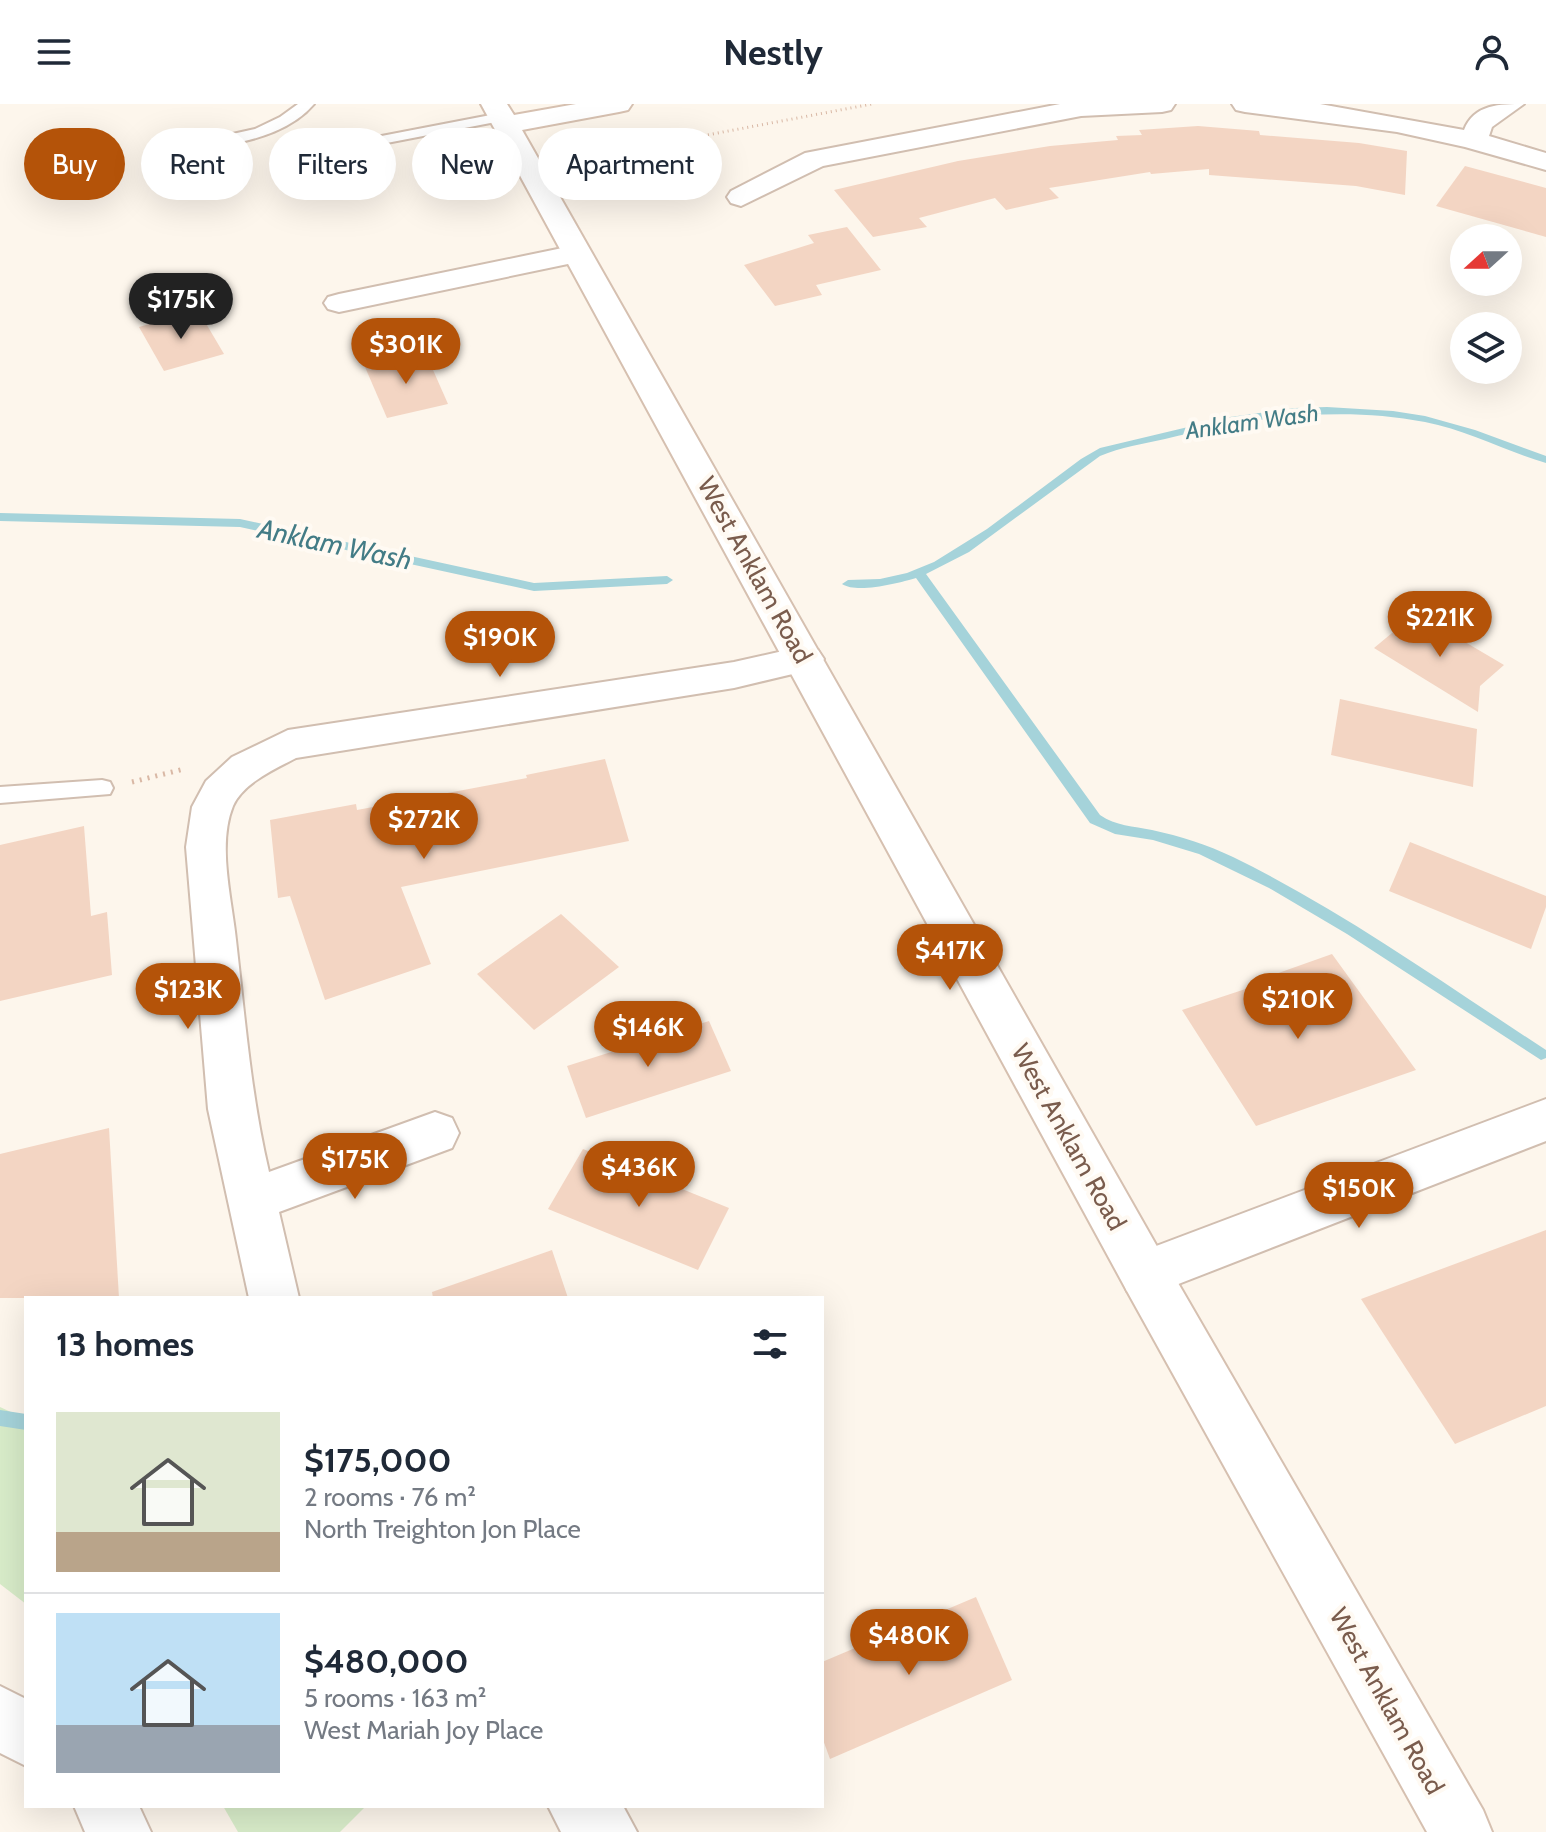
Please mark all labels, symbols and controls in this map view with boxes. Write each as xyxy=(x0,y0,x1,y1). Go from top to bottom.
icon: menu xyxy=(32,30,76,74)
text: Nestly xyxy=(723,30,823,74)
icon: person xyxy=(1470,30,1514,74)
chip: Buy xyxy=(24,128,125,200)
chip: Rent xyxy=(141,128,253,200)
chip: Filters xyxy=(269,128,396,200)
chip: New xyxy=(412,128,522,200)
chip: Apartment xyxy=(538,128,722,200)
north arrow xyxy=(1450,224,1522,296)
map controls xyxy=(1450,224,1522,384)
pin: $175K xyxy=(125,273,237,341)
text: $175K xyxy=(147,283,215,315)
button: layers xyxy=(1450,312,1522,384)
pin: $301K xyxy=(350,318,462,386)
text: $301K xyxy=(369,328,443,360)
water label: Anklam Wash xyxy=(1183,398,1320,445)
street label: West Anklam Road xyxy=(691,471,819,669)
water label: Anklam Wash xyxy=(253,511,415,577)
pin: $221K xyxy=(1384,591,1496,659)
text: $221K xyxy=(1406,601,1474,633)
pin: $190K xyxy=(444,611,556,679)
text: $190K xyxy=(463,621,537,653)
pin: $272K xyxy=(368,793,480,861)
text: $272K xyxy=(388,803,460,835)
pin: $417K xyxy=(894,924,1006,992)
text: $417K xyxy=(915,934,985,966)
pin: $123K xyxy=(132,963,244,1031)
text: $123K xyxy=(154,973,222,1005)
pin: $210K xyxy=(1242,973,1354,1041)
text: $210K xyxy=(1261,983,1335,1015)
pin: $146K xyxy=(592,1001,704,1069)
text: $146K xyxy=(612,1011,684,1043)
street label: West Anklam Road xyxy=(1005,1038,1133,1236)
pin: $175K xyxy=(299,1133,411,1201)
pin: $436K xyxy=(583,1141,695,1209)
text: $175K xyxy=(321,1143,389,1175)
text: $436K xyxy=(601,1151,677,1183)
pin: $150K xyxy=(1303,1162,1415,1230)
text: $150K xyxy=(1322,1172,1396,1204)
icon: filters xyxy=(748,1322,792,1366)
text: 13 homes xyxy=(56,1323,194,1365)
text: $175,000 xyxy=(304,1439,451,1481)
icon: home xyxy=(120,1444,216,1540)
text: 2 rooms · 76 m² xyxy=(304,1481,476,1513)
text: North Treighton Jon Place xyxy=(304,1513,581,1545)
street label: West Anklam Road xyxy=(1323,1602,1451,1800)
pin: $480K xyxy=(853,1609,965,1677)
text: $480K xyxy=(868,1619,950,1651)
text: $480,000 xyxy=(304,1640,469,1682)
icon: home xyxy=(120,1645,216,1741)
text: 5 rooms · 163 m² xyxy=(304,1682,486,1714)
text: West Mariah Joy Place xyxy=(304,1714,543,1746)

